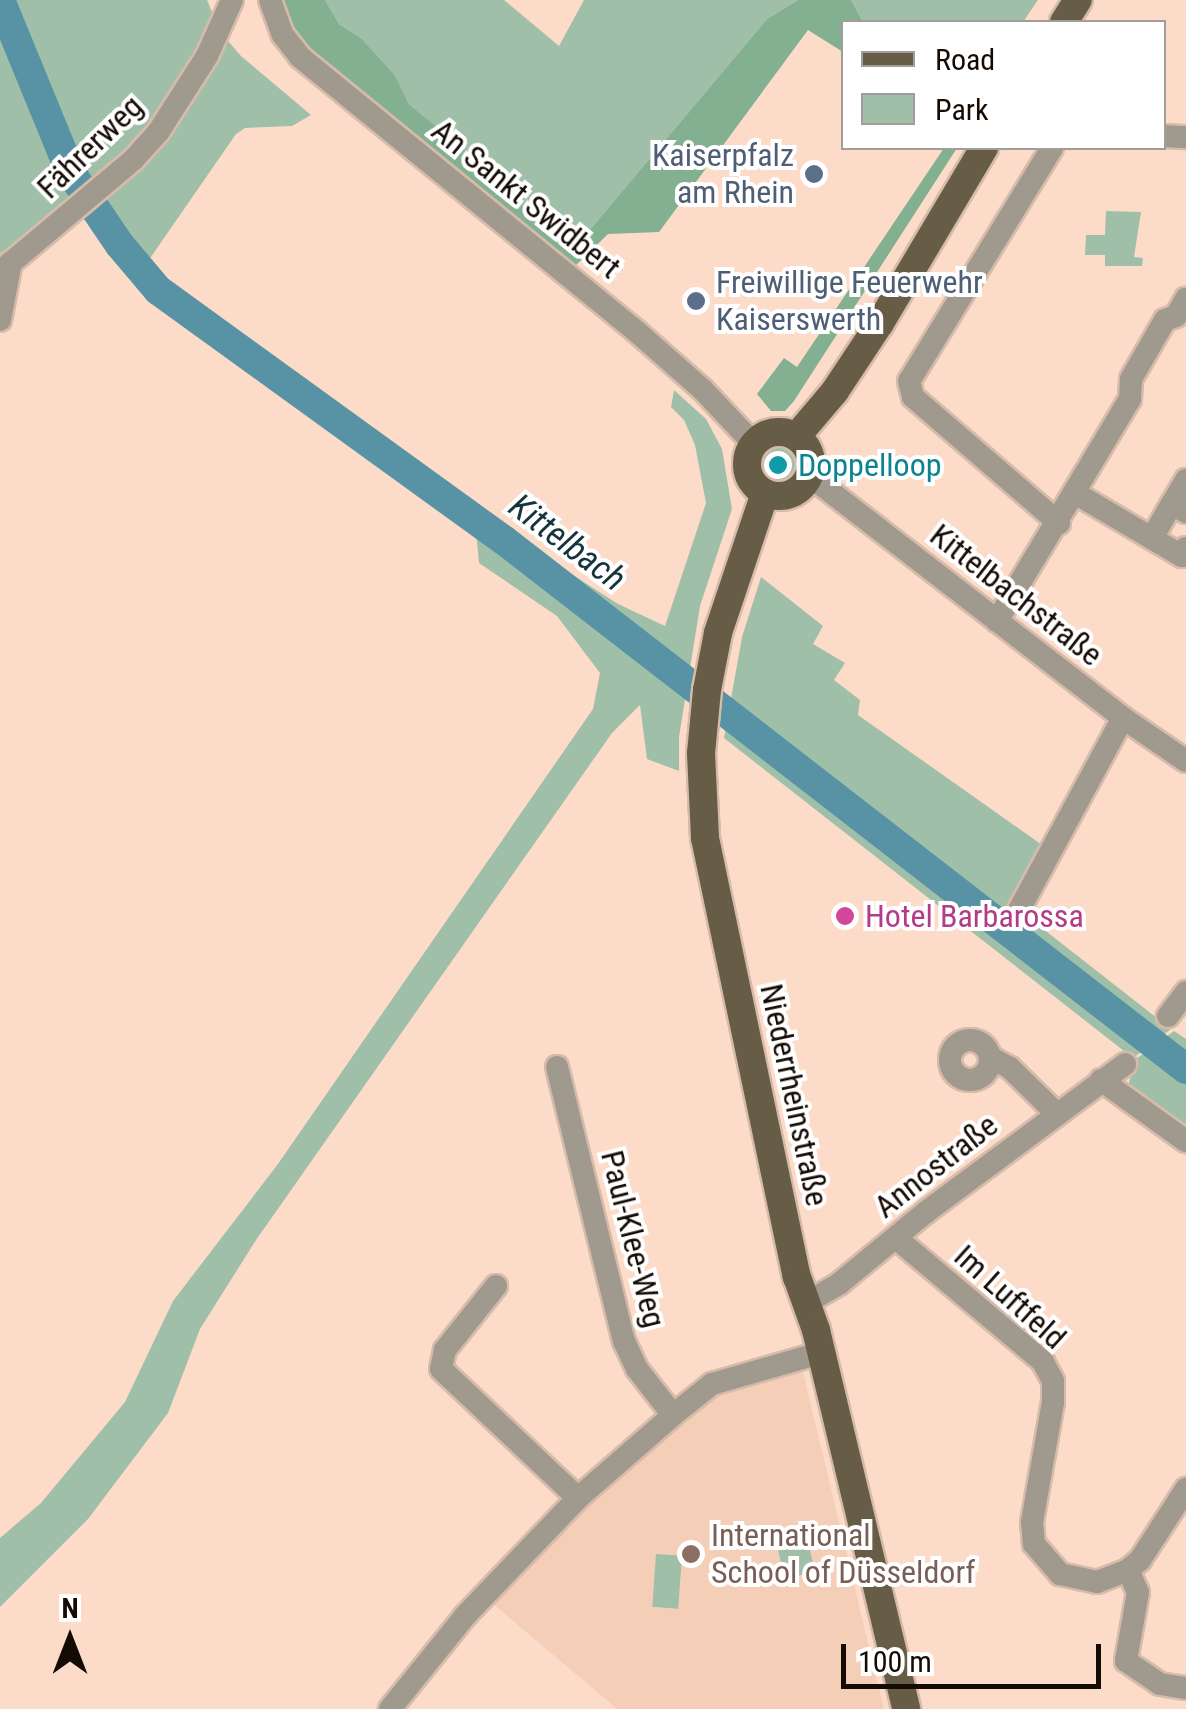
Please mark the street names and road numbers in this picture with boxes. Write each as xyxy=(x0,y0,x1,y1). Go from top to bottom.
street label: Fährerweg xyxy=(29,87,151,207)
street label: An Sankt Swidbert xyxy=(424,111,628,287)
street label: Kittelbachstraße xyxy=(922,516,1110,674)
street label: Niederrheinstraße xyxy=(752,980,836,1210)
street label: Annostraße xyxy=(867,1106,1005,1226)
street label: Paul-Klee-Weg xyxy=(592,1147,674,1331)
street label: Im Luftfeld xyxy=(946,1237,1074,1357)

